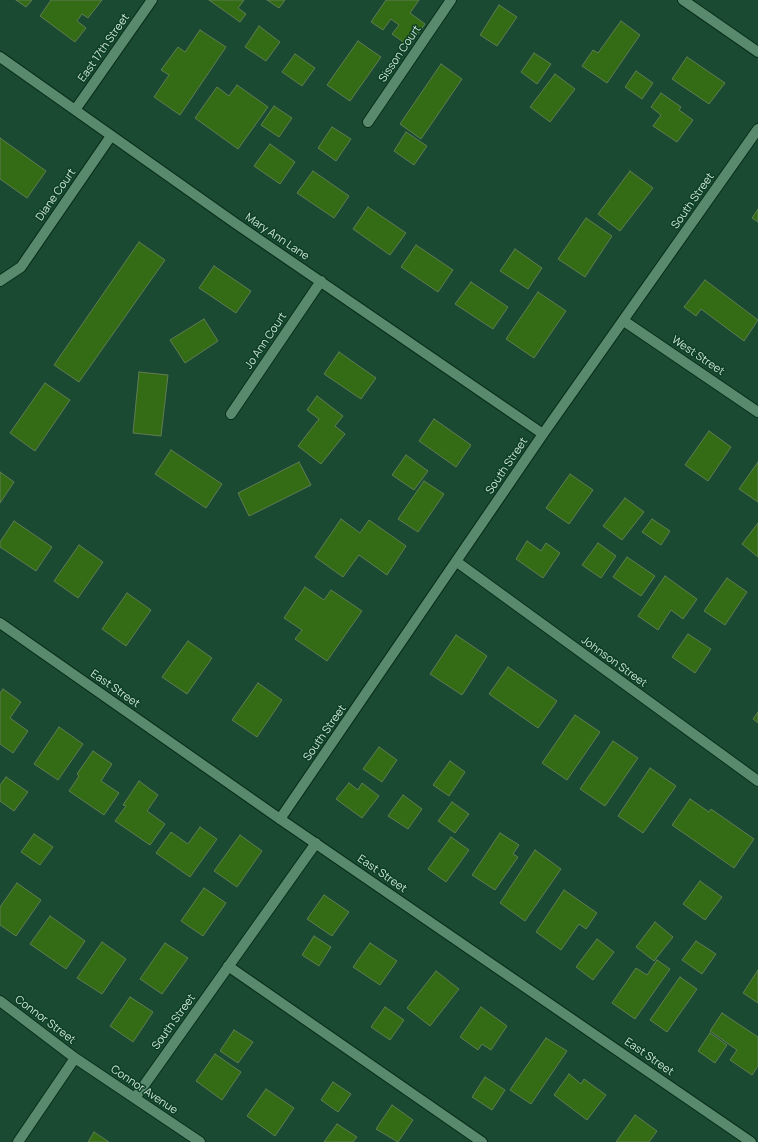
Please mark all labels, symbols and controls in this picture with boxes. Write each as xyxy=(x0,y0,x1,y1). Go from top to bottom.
street label: East 17th Street xyxy=(76,11,132,85)
street label: Sisson Court xyxy=(376,23,424,85)
street label: Diane Court xyxy=(33,166,79,224)
street label: South Street xyxy=(669,170,717,232)
street label: Mary Ann Lane xyxy=(243,211,311,263)
street label: Jo Ann Court xyxy=(242,310,290,372)
street label: West Street xyxy=(669,334,727,378)
street label: South Street xyxy=(483,435,531,497)
street label: Johnson Street xyxy=(579,634,649,690)
street label: East Street xyxy=(88,667,142,711)
street label: South Street xyxy=(301,702,349,764)
street label: East Street xyxy=(355,852,409,896)
street label: South Street xyxy=(149,992,199,1052)
street label: Connor Street xyxy=(12,993,78,1047)
street label: East Street xyxy=(622,1035,676,1079)
street label: Connor Avenue xyxy=(108,1063,180,1117)

